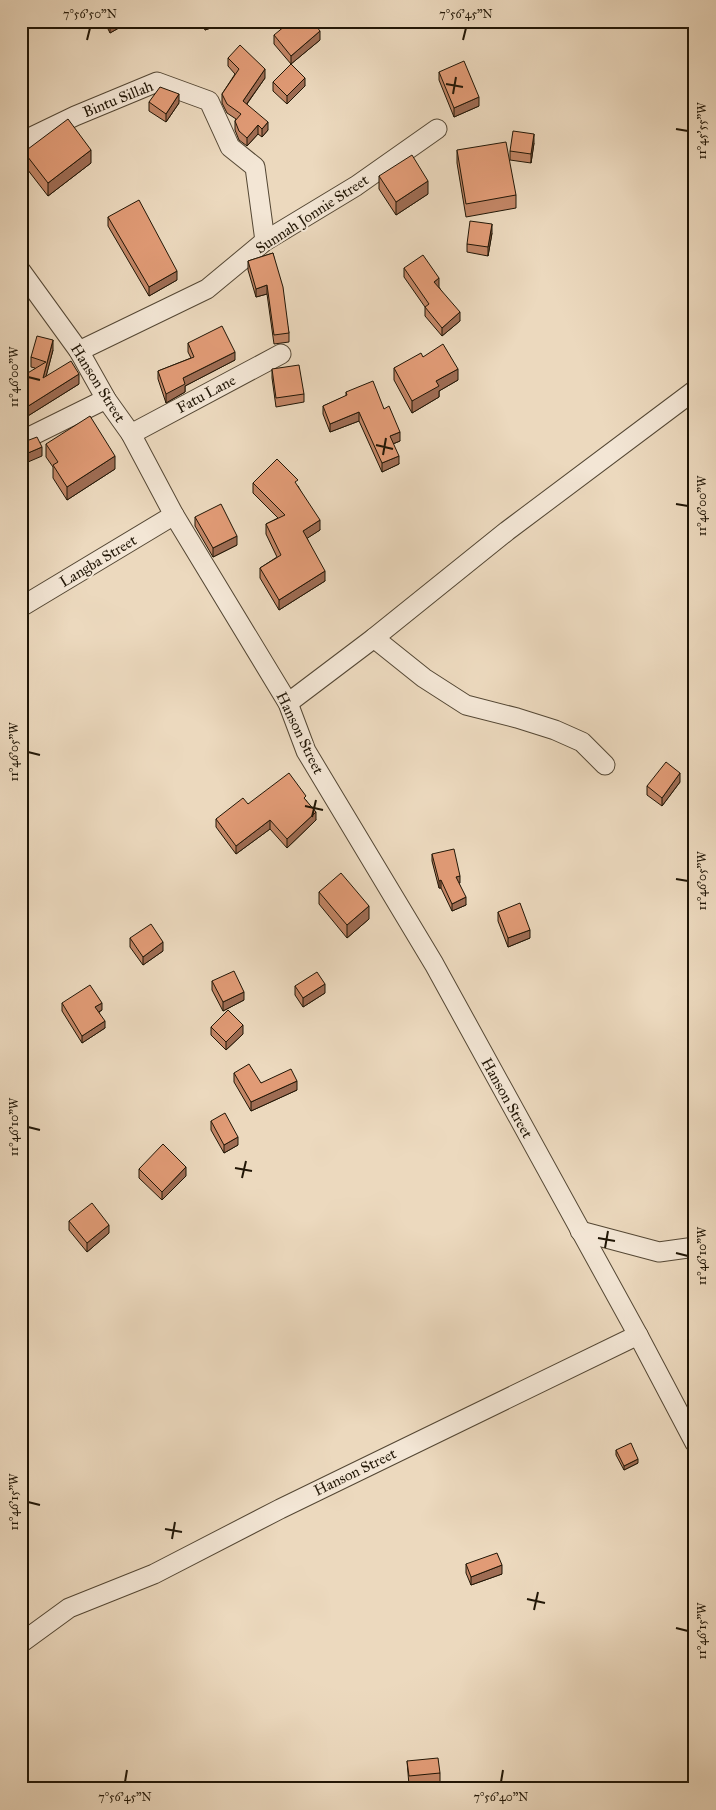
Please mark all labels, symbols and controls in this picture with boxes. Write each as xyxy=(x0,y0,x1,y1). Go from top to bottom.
text: 7°56'50"N xyxy=(63,7,117,21)
text: 7°56'45"N xyxy=(439,7,493,21)
street label: Bintu Sillah xyxy=(80,77,156,121)
text: 11°45'55"W xyxy=(695,102,709,160)
street label: Sunnah Jonnie Street xyxy=(252,170,373,258)
street label: Hanson Street xyxy=(67,340,130,426)
text: 11°46'00"W xyxy=(7,346,21,407)
street label: Fatu Lane xyxy=(173,371,239,417)
text: 11°46'00"W xyxy=(695,475,709,536)
street label: Langba Street xyxy=(56,531,140,591)
street label: Hanson Street xyxy=(272,689,328,778)
text: 11°46'05"W xyxy=(7,722,21,782)
text: 11°46'05"W xyxy=(695,851,709,911)
street label: Hanson Street xyxy=(478,1055,537,1142)
text: 11°46'10"W xyxy=(7,1097,21,1156)
text: 11°46'10"W xyxy=(695,1226,709,1285)
street label: Hanson Street xyxy=(311,1444,400,1500)
text: 11°46'15"W xyxy=(7,1473,21,1530)
text: 11°46'15"W xyxy=(695,1602,709,1659)
text: 7°56'45"N xyxy=(98,1790,152,1804)
text: 7°56'40"N xyxy=(474,1790,528,1804)

